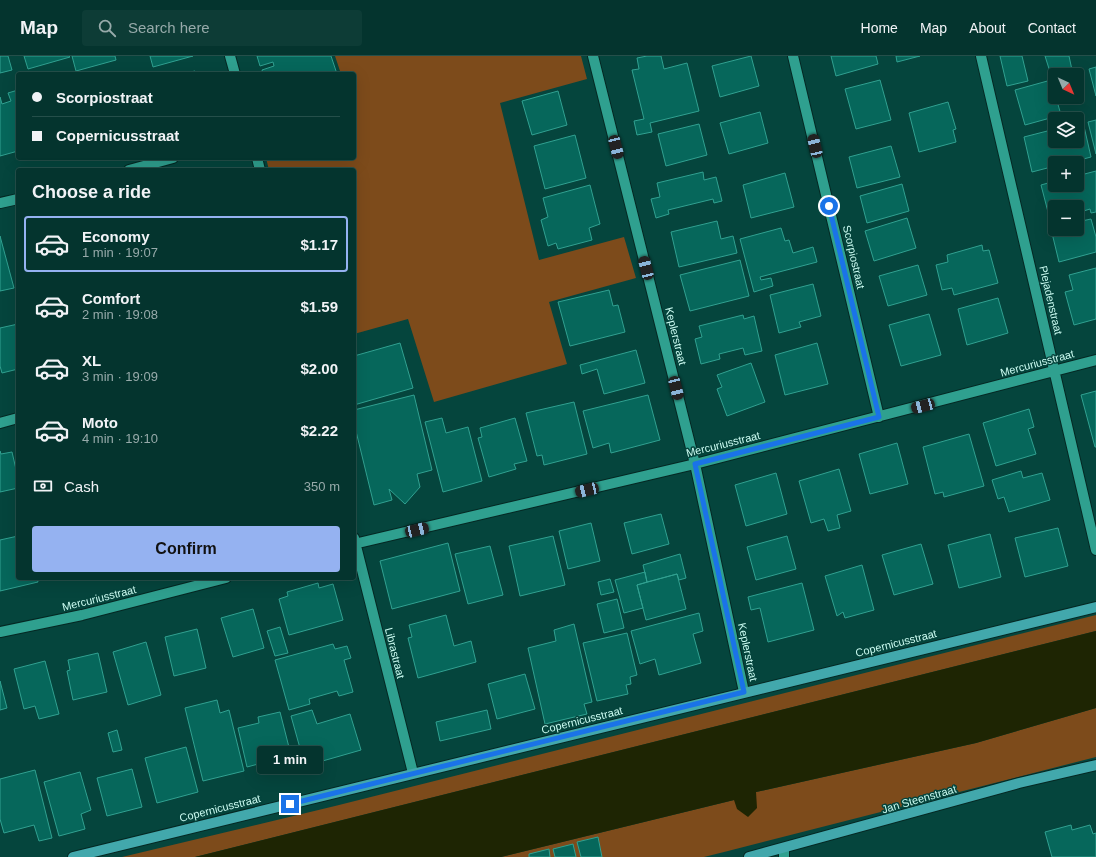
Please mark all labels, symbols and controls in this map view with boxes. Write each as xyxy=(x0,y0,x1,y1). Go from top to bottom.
search box xyxy=(82,10,362,46)
text: Map xyxy=(20,17,58,38)
icon: search xyxy=(96,17,118,39)
text: Search here xyxy=(128,19,210,36)
text: Home xyxy=(861,20,898,36)
text: Map xyxy=(920,20,947,36)
text: About xyxy=(969,20,1006,36)
text: Contact xyxy=(1028,20,1076,36)
north arrow xyxy=(1048,68,1084,104)
map controls xyxy=(1048,68,1084,236)
text: Scorpiostraat xyxy=(56,89,153,106)
button: layers xyxy=(1048,112,1084,148)
text: Copernicusstraat xyxy=(56,127,179,144)
car xyxy=(806,133,824,159)
car xyxy=(607,134,625,160)
button: + xyxy=(1048,156,1084,192)
text: Choose a ride xyxy=(32,182,151,202)
route start xyxy=(820,197,838,215)
button: − xyxy=(1048,200,1084,236)
street label: Scorpiostraat xyxy=(841,224,867,290)
icon: car xyxy=(34,226,70,262)
text: Economy xyxy=(82,228,150,245)
text: $1.17 xyxy=(300,236,338,253)
text: 1 min · 19:07 xyxy=(82,245,158,260)
car xyxy=(637,255,655,281)
street label: Plejadenstraat xyxy=(1037,264,1065,336)
icon: car xyxy=(34,288,70,324)
text: Comfort xyxy=(82,290,140,307)
text: $1.59 xyxy=(300,298,338,315)
street label: Keplerstraat xyxy=(663,306,689,366)
text: 2 min · 19:08 xyxy=(82,307,158,322)
street label: Mercuriusstraat xyxy=(999,347,1075,379)
icon: car xyxy=(34,350,70,386)
text: XL xyxy=(82,352,101,369)
text: $2.00 xyxy=(300,360,338,377)
text: 3 min · 19:09 xyxy=(82,369,158,384)
car xyxy=(667,375,685,401)
car xyxy=(910,397,936,415)
icon: car xyxy=(34,412,70,448)
text: Moto xyxy=(82,414,118,431)
text: $2.22 xyxy=(300,422,338,439)
street label: Mercuriusstraat xyxy=(685,429,761,459)
text: 4 min · 19:10 xyxy=(82,431,158,446)
icon: cash xyxy=(32,475,54,497)
text: Cash xyxy=(64,478,99,495)
text: 350 m xyxy=(304,479,340,494)
car xyxy=(574,481,600,499)
car xyxy=(404,521,430,539)
button: Confirm xyxy=(32,526,340,572)
street label: Mercuriusstraat xyxy=(61,583,137,613)
street label: Keplerstraat xyxy=(736,622,760,682)
street label: Librastraat xyxy=(383,626,407,680)
street label: Copernicusstraat xyxy=(854,627,938,659)
street label: Copernicusstraat xyxy=(540,704,624,736)
callout: 1 min xyxy=(257,746,323,774)
text: 1 min xyxy=(273,752,307,767)
street label: Jan Steenstraat xyxy=(880,783,958,815)
street label: Copernicusstraat xyxy=(178,792,262,824)
route end xyxy=(281,795,299,813)

